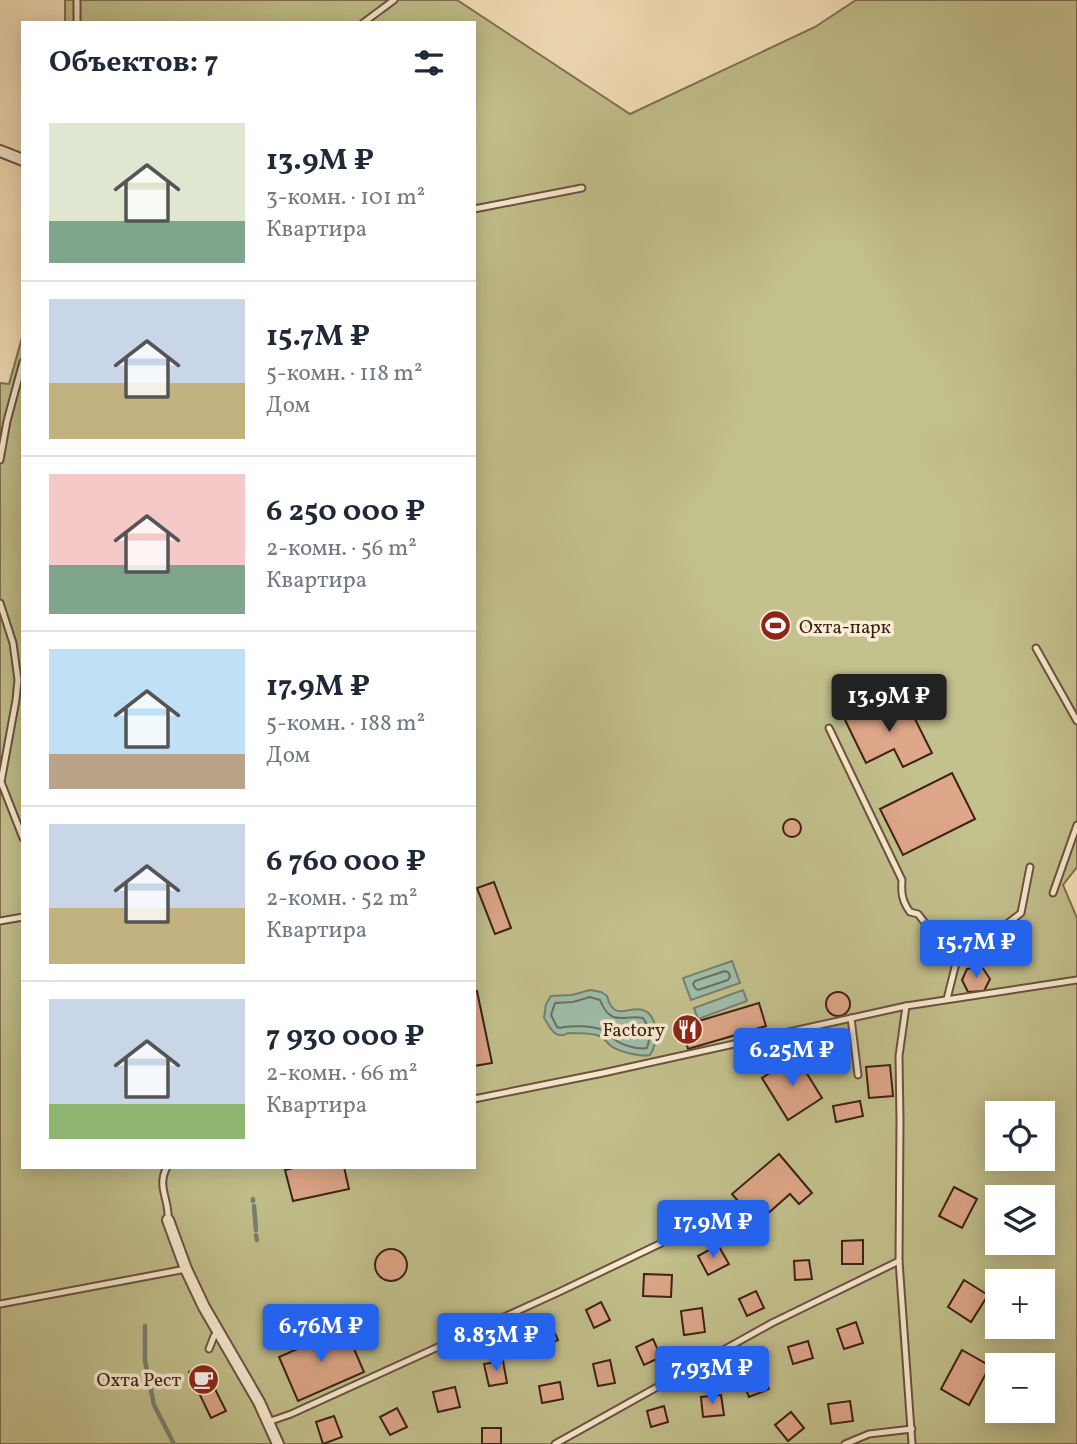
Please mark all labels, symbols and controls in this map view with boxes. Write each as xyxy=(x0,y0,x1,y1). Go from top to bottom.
text: Объектов: 7 xyxy=(49,42,219,84)
icon: filters xyxy=(410,44,448,82)
text: 13.9M ₽ xyxy=(266,140,374,182)
icon: home xyxy=(105,151,189,235)
text: 3-комн. · 101 m² xyxy=(266,182,425,214)
text: Квартира xyxy=(266,214,367,246)
text: 15.7M ₽ xyxy=(266,316,370,358)
icon: home xyxy=(105,327,189,411)
text: 5-комн. · 118 m² xyxy=(266,358,422,390)
text: Дом xyxy=(266,390,310,422)
text: 6 250 000 ₽ xyxy=(266,491,425,533)
icon: home xyxy=(105,502,189,586)
text: 2-комн. · 56 m² xyxy=(266,533,417,565)
text: Квартира xyxy=(266,565,367,597)
sports icon: Охта-парк xyxy=(759,609,793,643)
place label: Охта-парк xyxy=(799,615,891,641)
text: 17.9M ₽ xyxy=(266,666,370,708)
pin: 13.9M ₽ xyxy=(824,674,954,734)
icon: home xyxy=(105,677,189,761)
text: 13.9M ₽ xyxy=(848,681,930,713)
text: 5-комн. · 188 m² xyxy=(266,708,425,740)
text: Дом xyxy=(266,740,310,772)
text: 6 760 000 ₽ xyxy=(266,841,426,883)
icon: home xyxy=(105,852,189,936)
text: 2-комн. · 52 m² xyxy=(266,883,418,915)
text: Квартира xyxy=(266,915,367,947)
pin: 15.7M ₽ xyxy=(911,920,1041,980)
text: 15.7M ₽ xyxy=(936,927,1016,959)
restaurant icon: Factory xyxy=(671,1012,705,1046)
text: 7 930 000 ₽ xyxy=(266,1016,425,1058)
place label: Factory xyxy=(603,1018,665,1044)
icon: home xyxy=(105,1027,189,1111)
pin: 6.25M ₽ xyxy=(727,1028,857,1088)
text: 6.25M ₽ xyxy=(750,1035,834,1067)
text: 2-комн. · 66 m² xyxy=(266,1058,417,1090)
text: Квартира xyxy=(266,1090,367,1122)
map controls xyxy=(985,1101,1055,1423)
button: locate xyxy=(985,1101,1055,1171)
button: layers xyxy=(985,1185,1055,1255)
pin: 17.9M ₽ xyxy=(648,1200,778,1260)
text: 17.9M ₽ xyxy=(673,1207,753,1239)
button: + xyxy=(985,1269,1055,1339)
pin: 6.76M ₽ xyxy=(256,1304,386,1364)
text: 6.76M ₽ xyxy=(279,1311,363,1343)
pin: 8.83M ₽ xyxy=(431,1314,561,1373)
text: 8.83M ₽ xyxy=(453,1320,539,1352)
pin: 7.93M ₽ xyxy=(647,1346,777,1406)
text: 7.93M ₽ xyxy=(671,1353,753,1385)
button: − xyxy=(985,1353,1055,1423)
cafe icon: Охта Рест xyxy=(187,1362,221,1396)
place label: Охта Рест xyxy=(97,1368,181,1394)

